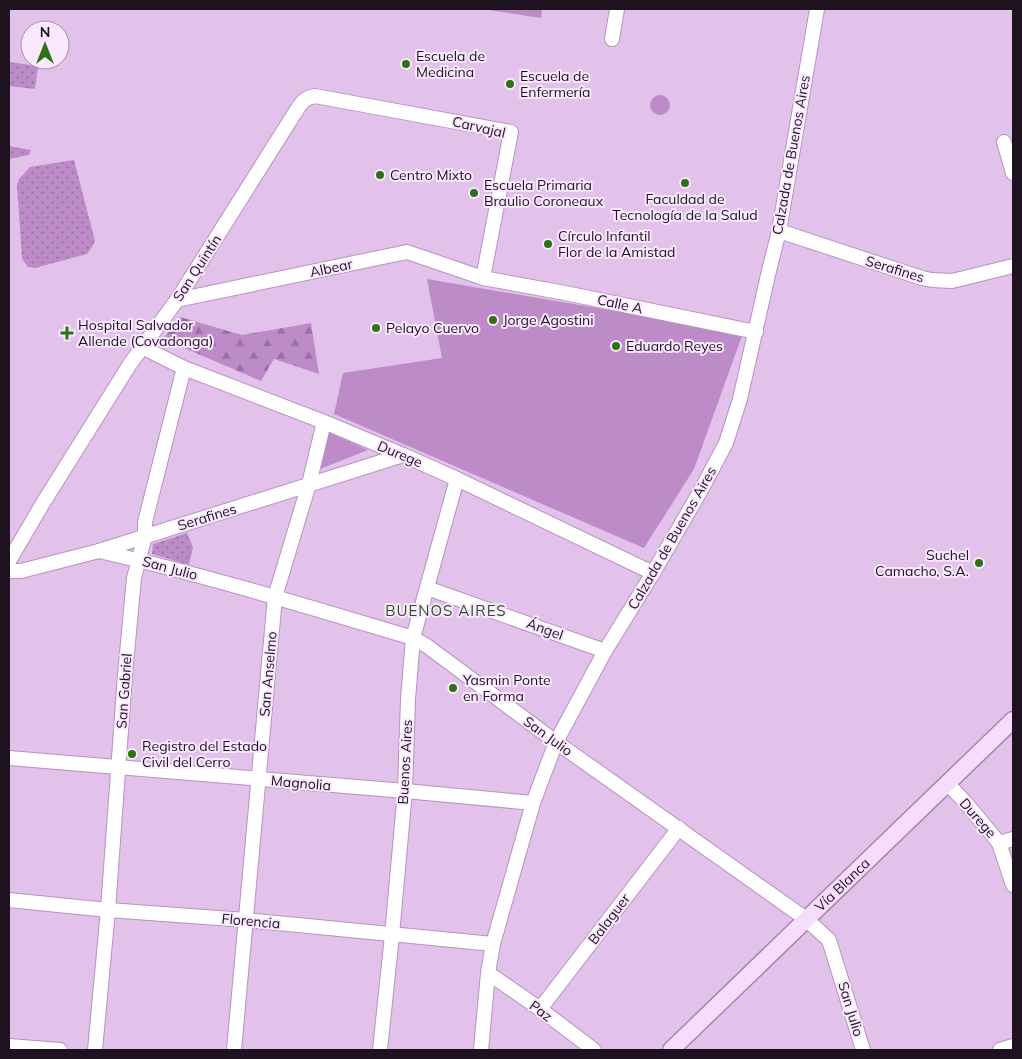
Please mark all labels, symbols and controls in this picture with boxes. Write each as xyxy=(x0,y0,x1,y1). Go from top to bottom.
north arrow xyxy=(20,20,70,70)
text: N xyxy=(40,23,50,41)
place label: Escuela de Medicina xyxy=(416,47,485,81)
marker: Escuela de Medicina xyxy=(400,58,412,70)
place label: Escuela de Enfermería xyxy=(520,67,590,101)
street label: Calzada de Buenos Aires xyxy=(768,74,814,236)
marker: Escuela de Enfermería xyxy=(504,78,516,90)
street label: Carvajal xyxy=(451,112,507,142)
place label: Centro Mixto xyxy=(390,166,472,184)
marker: Centro Mixto xyxy=(374,169,386,181)
place label: Escuela Primaria Braulio Coroneaux xyxy=(484,176,604,210)
marker: Faculdad de Tecnología de la Salud xyxy=(679,177,691,189)
marker: Escuela Primaria Braulio Coroneaux xyxy=(468,187,480,199)
place label: Faculdad de Tecnología de la Salud xyxy=(612,190,758,224)
place label: Círculo Infantil Flor de la Amistad xyxy=(558,227,675,261)
street label: San Quintín xyxy=(169,231,225,305)
marker: Círculo Infantil Flor de la Amistad xyxy=(542,238,554,250)
street label: Serafines xyxy=(863,252,927,286)
street label: Albear xyxy=(308,255,355,281)
street label: Calle A xyxy=(596,290,645,318)
place label: Jorge Agostini xyxy=(503,311,594,329)
marker: Jorge Agostini xyxy=(487,314,499,326)
place label: Hospital Salvador Allende (Covadonga) xyxy=(78,316,213,350)
place label: Pelayo Cuervo xyxy=(386,319,479,337)
marker: Pelayo Cuervo xyxy=(370,322,382,334)
marker: Hospital Salvador Allende (Covadonga) xyxy=(60,326,74,340)
place label: Eduardo Reyes xyxy=(626,337,723,355)
marker: Eduardo Reyes xyxy=(610,340,622,352)
street label: Durege xyxy=(375,436,425,472)
street label: Calzada de Buenos Aires xyxy=(624,463,720,613)
street label: Serafines xyxy=(175,500,239,534)
place label: Suchel Camacho, S.A. xyxy=(875,546,969,580)
street label: San Julio xyxy=(140,552,200,584)
marker: Suchel Camacho, S.A. xyxy=(973,557,985,569)
district label: BUENOS AIRES xyxy=(385,601,507,620)
street label: Ángel xyxy=(524,614,566,644)
street label: San Anselmo xyxy=(255,631,281,717)
street label: San Gabriel xyxy=(112,653,136,729)
place label: Yasmin Ponte en Forma xyxy=(462,671,551,705)
marker: Yasmin Ponte en Forma xyxy=(447,682,459,694)
street label: San Julio xyxy=(520,712,576,760)
street label: Buenos Aires xyxy=(394,719,416,805)
place label: Registro del Estado Civil del Cerro xyxy=(142,737,267,771)
marker: Registro del Estado Civil del Cerro xyxy=(126,748,138,760)
street label: Magnolia xyxy=(270,771,332,795)
street label: Durege xyxy=(956,794,1000,842)
street label: Vía Blanca xyxy=(811,854,874,916)
street label: Balaguer xyxy=(584,889,634,948)
street label: Florencia xyxy=(221,909,281,933)
street label: San Julio xyxy=(834,979,868,1039)
street label: Paz xyxy=(526,997,556,1025)

